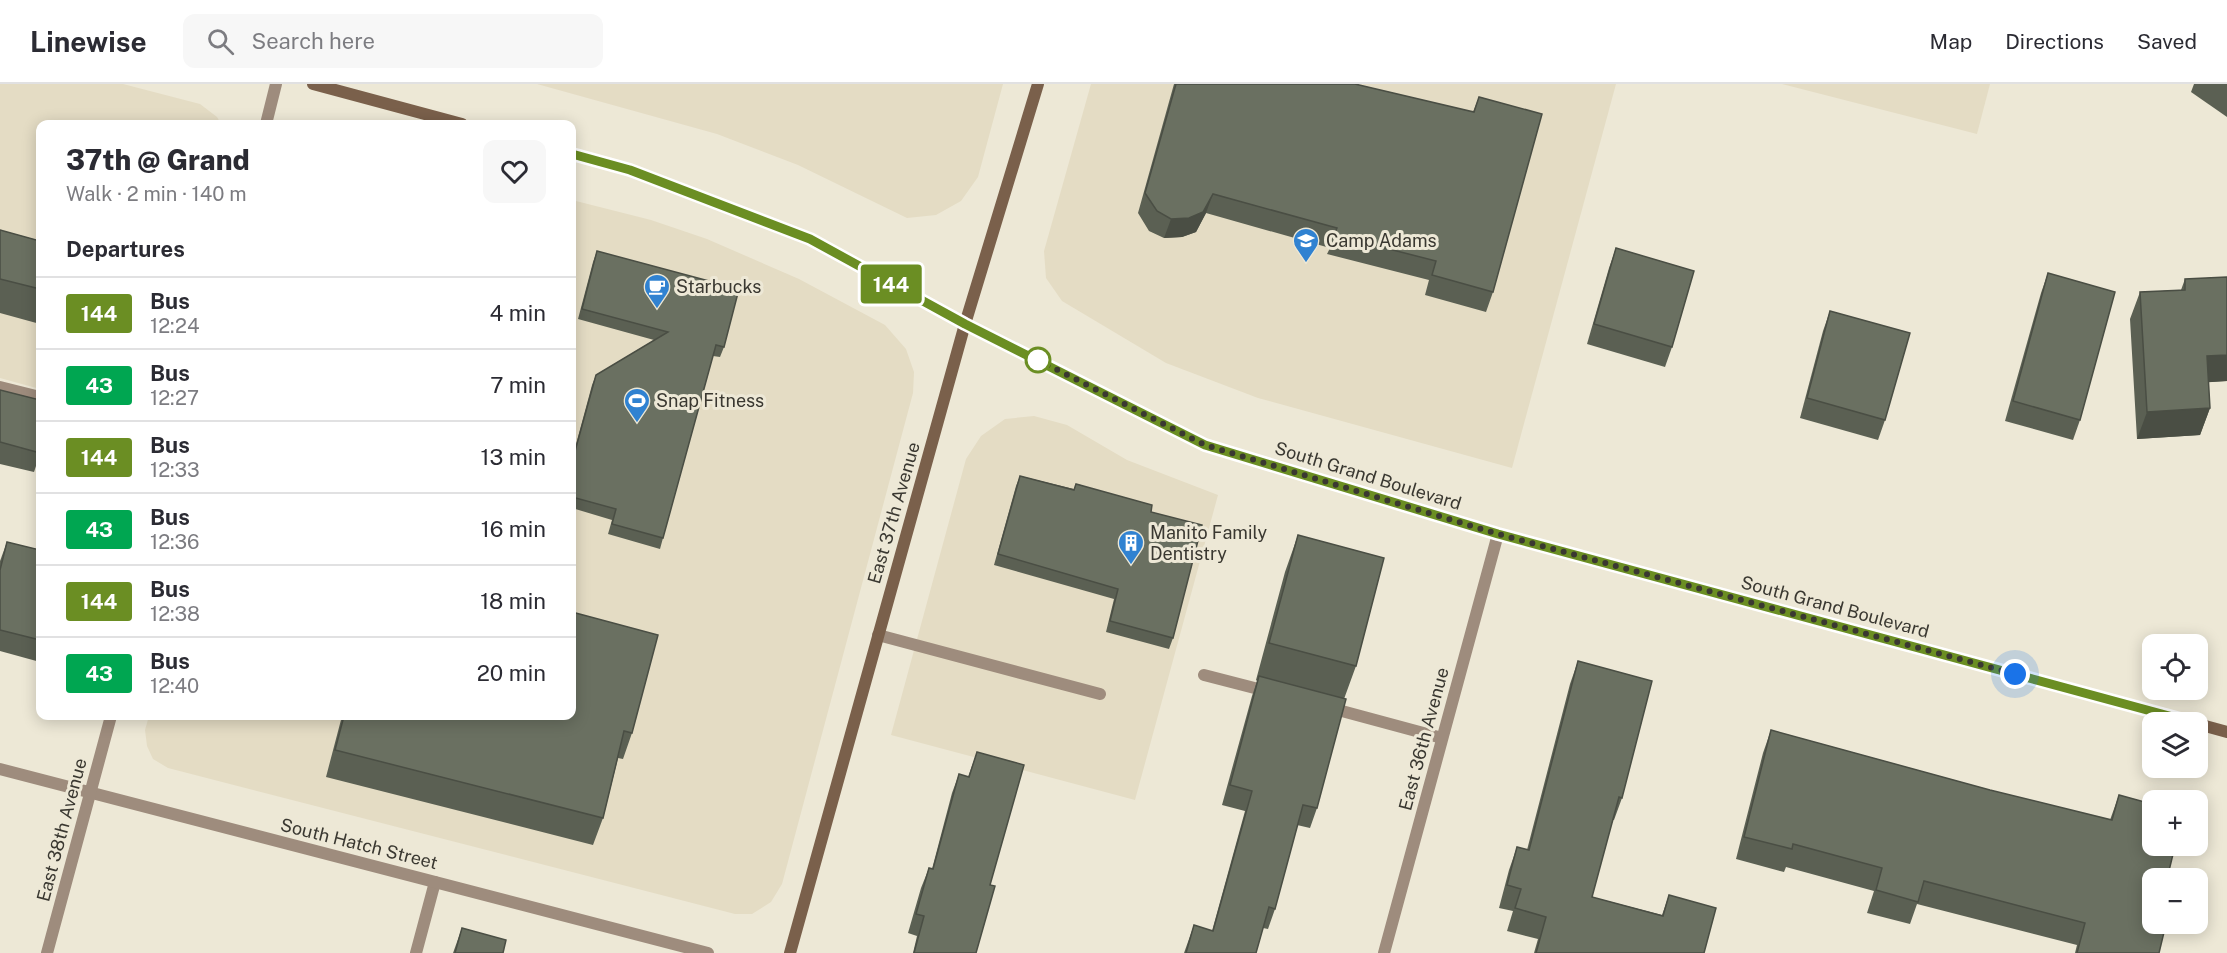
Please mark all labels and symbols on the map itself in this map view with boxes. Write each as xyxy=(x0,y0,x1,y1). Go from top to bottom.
school or university icon: Camp Adams xyxy=(1291,226,1321,264)
place label: Camp Adams xyxy=(1326,230,1437,251)
line badge: 144 xyxy=(856,264,926,304)
cafe icon: Starbucks xyxy=(642,272,672,310)
place label: Starbucks xyxy=(676,276,761,297)
unlabelled marker xyxy=(1025,347,1051,373)
sports icon: Snap Fitness xyxy=(622,386,652,424)
place label: Snap Fitness xyxy=(656,390,764,411)
street label: South Grand Boulevard xyxy=(1272,437,1464,514)
street label: East 37th Avenue xyxy=(863,440,924,586)
place label: Manito Family Dentistry xyxy=(1150,522,1268,564)
building icon: Manito Family Dentistry xyxy=(1116,528,1146,566)
street label: South Grand Boulevard xyxy=(1739,571,1932,642)
your location xyxy=(2000,659,2030,689)
street label: East 36th Avenue xyxy=(1394,665,1453,813)
street label: East 38th Avenue xyxy=(32,756,91,904)
street label: South Hatch Street xyxy=(278,814,440,873)

